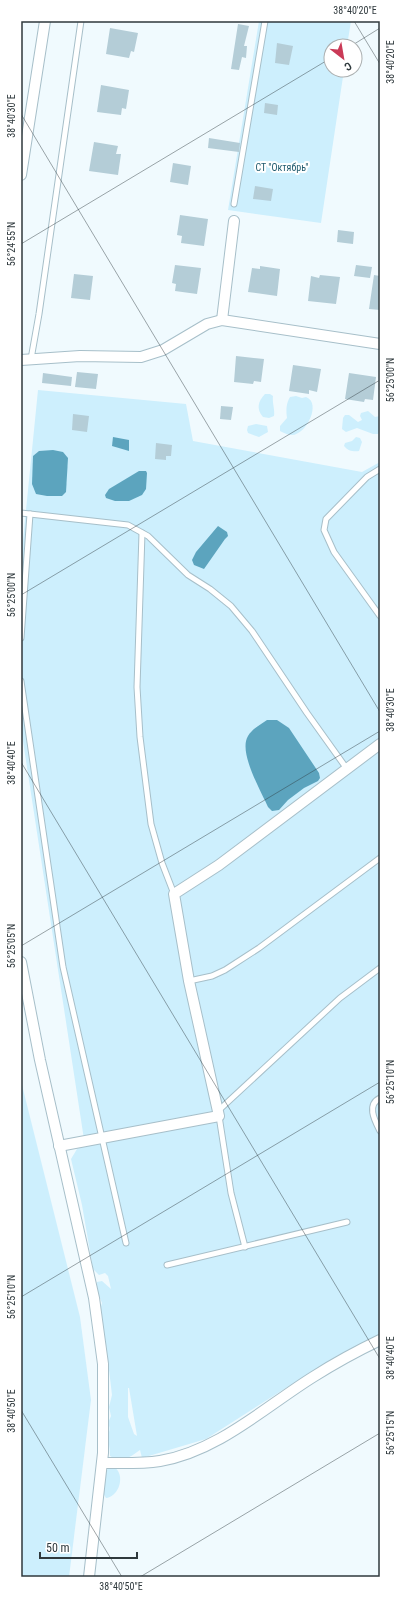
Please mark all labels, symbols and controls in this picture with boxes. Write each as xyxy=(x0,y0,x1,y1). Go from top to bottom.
text: 38°40'20"E xyxy=(333,5,377,16)
north arrow xyxy=(323,38,363,78)
text: 38°40'20"E xyxy=(385,40,396,84)
text: С xyxy=(342,59,354,73)
text: 38°40'30"E xyxy=(6,94,17,138)
park label: СТ "Октябрь" xyxy=(256,162,308,173)
text: 56°24'55"N xyxy=(6,222,17,266)
text: 56°25'00"N xyxy=(385,358,396,402)
text: 56°25'00"N xyxy=(6,573,17,617)
text: 38°40'30"E xyxy=(385,688,396,732)
text: 38°40'40"E xyxy=(6,741,17,785)
text: 56°25'05"N xyxy=(6,924,17,968)
text: 56°25'10"N xyxy=(385,1060,396,1104)
text: 56°25'10"N xyxy=(6,1275,17,1319)
text: 38°40'40"E xyxy=(385,1336,396,1380)
text: 38°40'50"E xyxy=(6,1389,17,1433)
text: 56°25'15"N xyxy=(385,1411,396,1455)
scale bar xyxy=(40,1534,137,1560)
text: 50 m xyxy=(46,1541,70,1555)
text: 38°40'50"E xyxy=(99,1581,143,1592)

